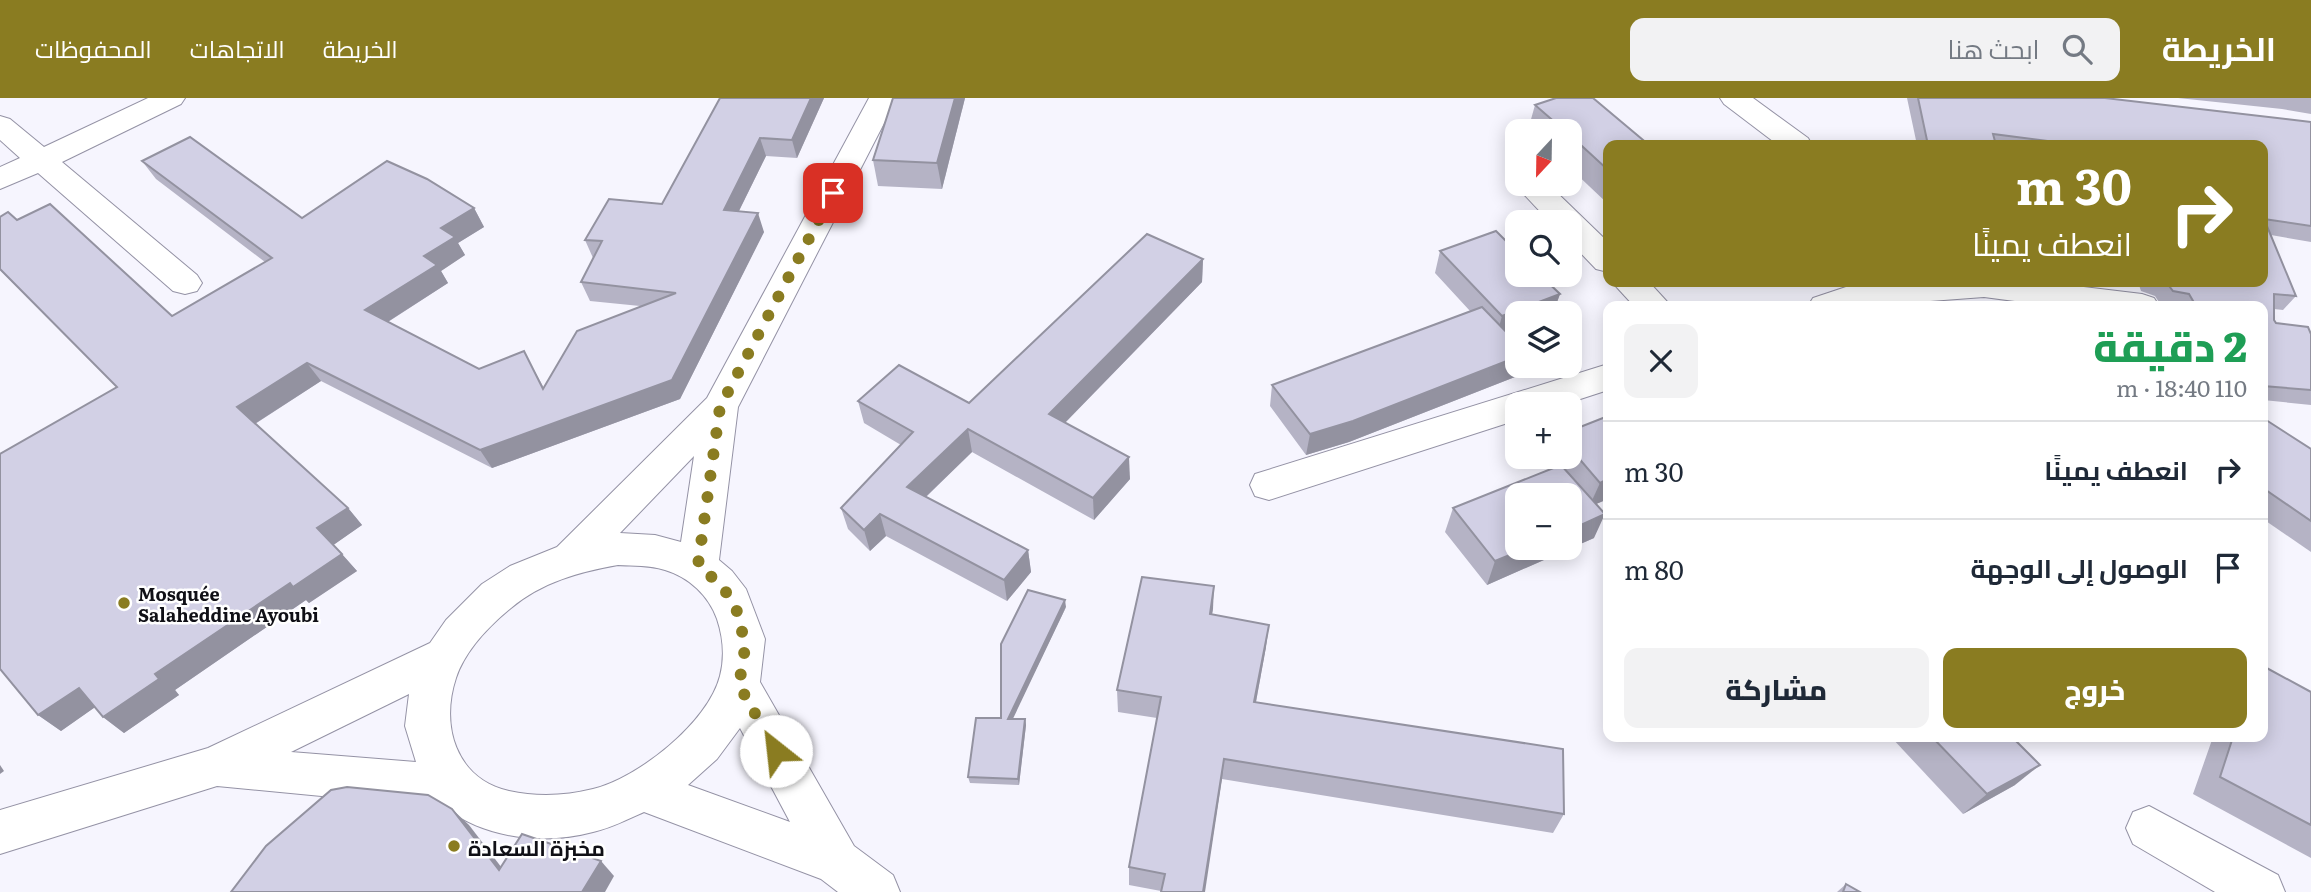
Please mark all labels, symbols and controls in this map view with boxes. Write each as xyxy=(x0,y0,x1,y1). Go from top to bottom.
search box xyxy=(1630,18,2120,81)
text: الخريطة xyxy=(2162,22,2276,71)
text: ابحث هنا xyxy=(1948,28,2040,67)
text: المحفوظات xyxy=(35,30,152,65)
text: الاتجاهات xyxy=(190,30,285,65)
text: الخريطة xyxy=(323,30,398,65)
icon: search xyxy=(2058,30,2096,68)
north arrow xyxy=(1505,119,1582,196)
map controls xyxy=(1505,119,1582,560)
text: 30 m xyxy=(2016,147,2132,220)
pin xyxy=(803,163,863,223)
icon: right xyxy=(2156,168,2247,259)
icon: arrive xyxy=(814,174,852,212)
button: search xyxy=(1505,210,1582,287)
text: انعطف يمينًا xyxy=(1972,218,2132,266)
button: layers xyxy=(1505,301,1582,378)
text: 2 دقيقة xyxy=(2093,313,2247,375)
button: close xyxy=(1624,324,1698,398)
text: 110 m · 18:40 xyxy=(2116,370,2247,404)
button: + xyxy=(1505,392,1582,469)
text: انعطف يمينًا xyxy=(2044,449,2188,488)
text: 30 m xyxy=(1624,451,1684,490)
icon: right xyxy=(2209,451,2247,489)
button: − xyxy=(1505,483,1582,560)
text: الوصول إلى الوجهة xyxy=(1970,547,2188,586)
text: 80 m xyxy=(1624,549,1684,588)
icon: arrive xyxy=(2209,549,2247,587)
place label: Mosquée Salaheddine Ayoubi xyxy=(138,580,319,628)
marker: Mosquée Salaheddine Ayoubi xyxy=(116,595,132,611)
button: مشاركة xyxy=(1624,648,1929,728)
button: خروج xyxy=(1943,648,2247,728)
position arrow xyxy=(739,714,813,788)
place label: مخبزة السعادة xyxy=(468,831,605,862)
marker: مخبزة السعادة xyxy=(446,838,462,854)

